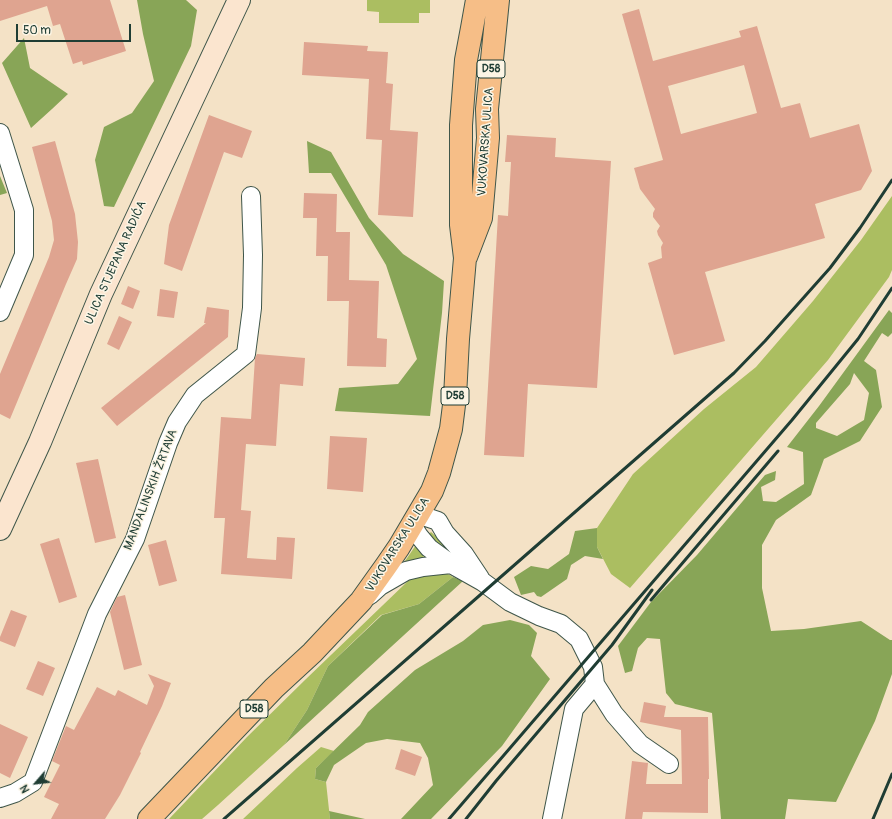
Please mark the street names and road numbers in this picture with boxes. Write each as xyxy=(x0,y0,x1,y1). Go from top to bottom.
road number: D58 xyxy=(477,60,505,78)
street label: VUKOVARSKA ULICA xyxy=(475,87,497,197)
street label: ULICA STJEPANA RADIĆA xyxy=(82,199,150,327)
road number: D58 xyxy=(441,387,469,405)
street label: MANDALINSKIH ŽRTAVA xyxy=(121,428,181,552)
street label: VUKOVARSKA ULICA xyxy=(363,495,433,595)
road number: D58 xyxy=(240,700,268,718)

